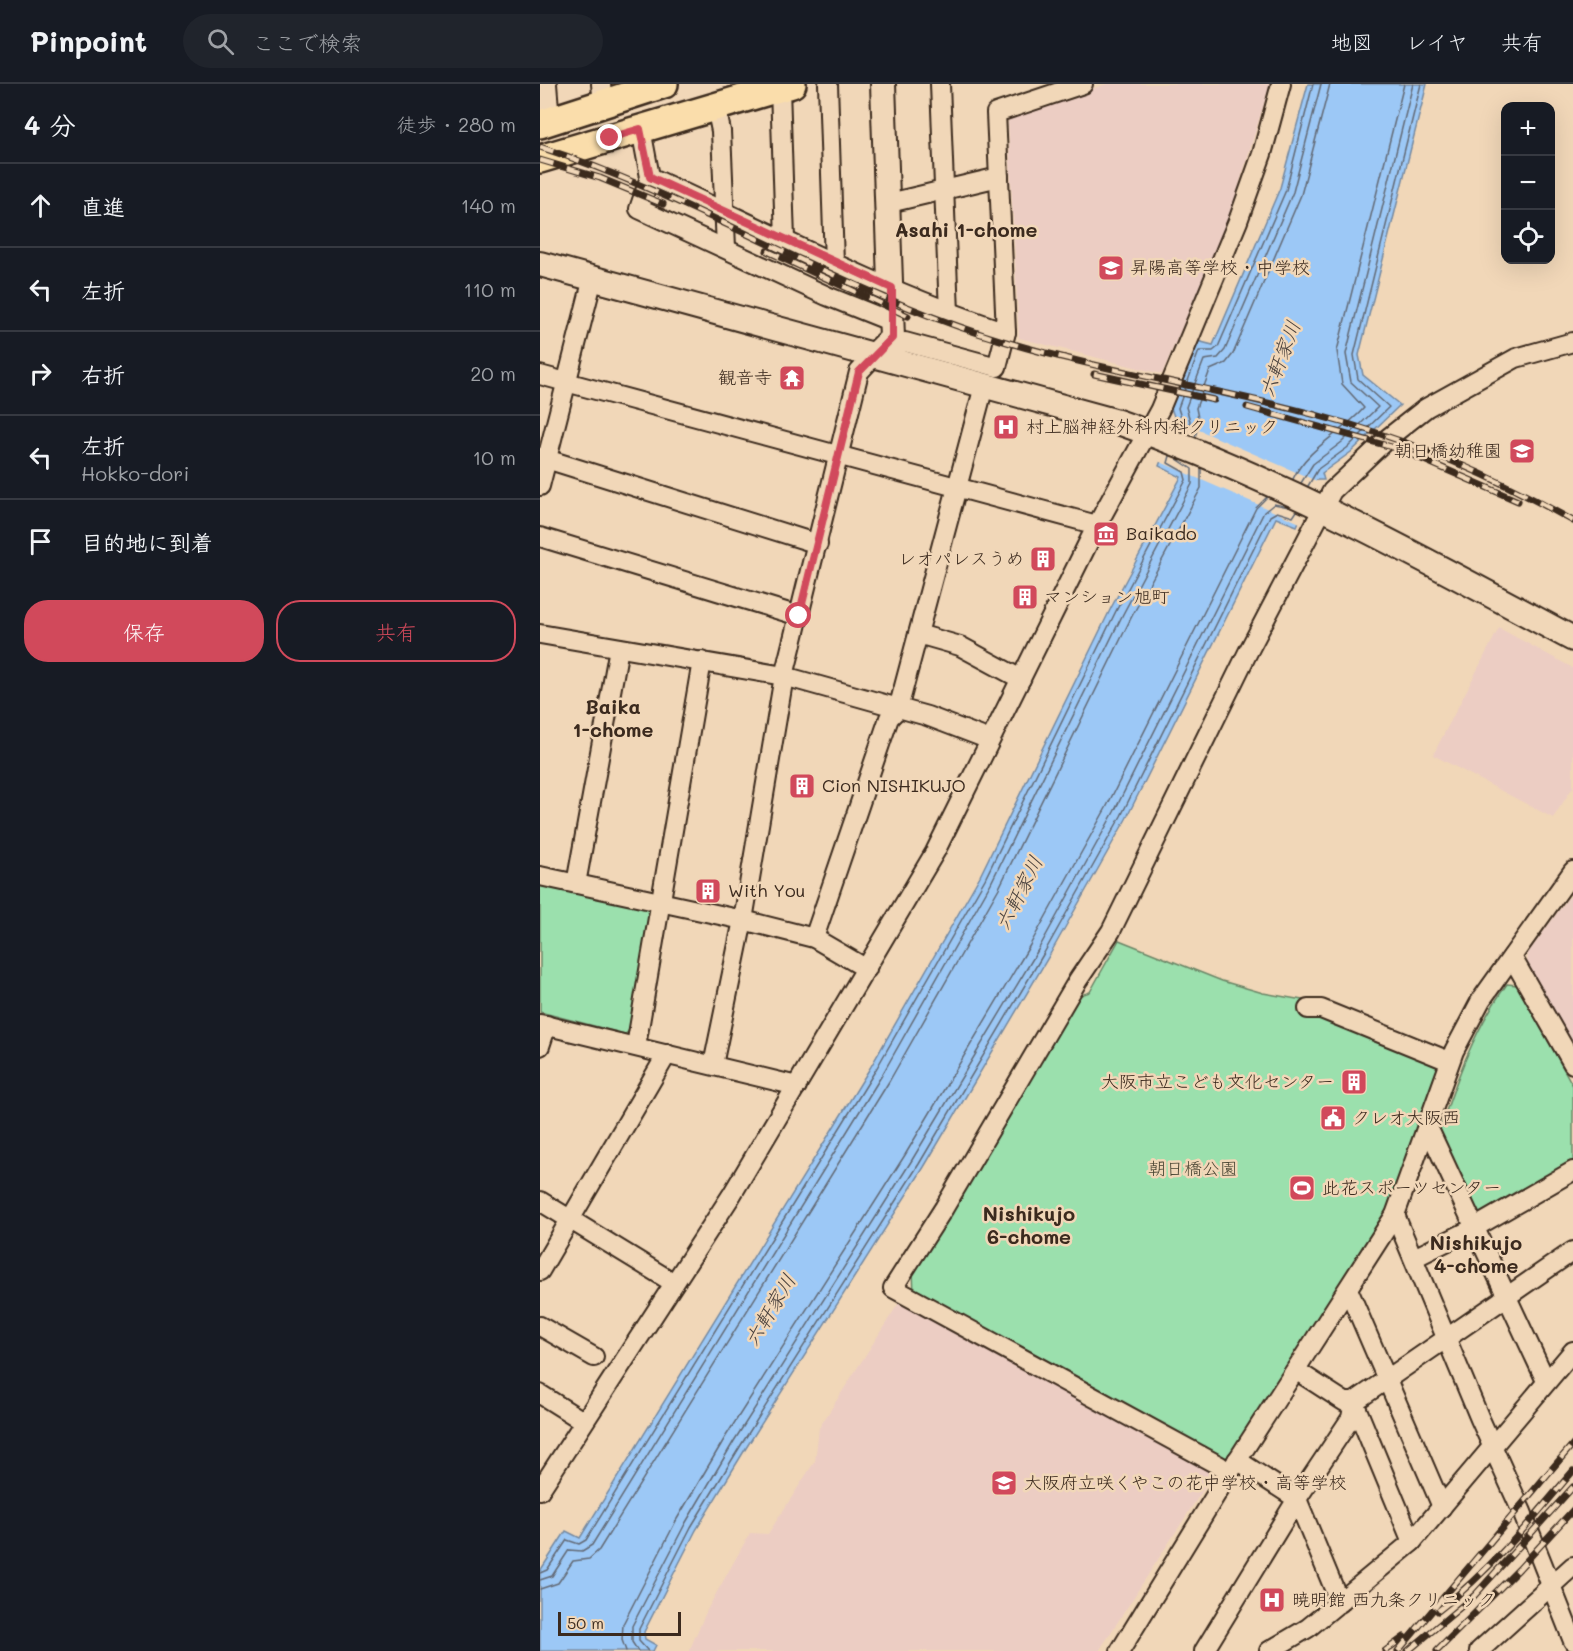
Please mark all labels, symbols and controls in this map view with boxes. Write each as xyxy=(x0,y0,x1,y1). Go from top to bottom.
search box xyxy=(183,14,603,68)
text: Pinpoint xyxy=(30,23,147,59)
icon: search xyxy=(204,25,237,58)
text: ここで検索 xyxy=(252,28,362,57)
text: 地図 xyxy=(1331,28,1373,55)
text: レイヤ xyxy=(1406,28,1468,55)
text: 共有 xyxy=(1501,28,1543,55)
map controls xyxy=(1501,102,1555,264)
button: + xyxy=(1501,102,1555,156)
text: 4 分 xyxy=(24,108,76,142)
text: 徒歩 · 280 m xyxy=(397,111,516,137)
route end xyxy=(596,124,622,150)
button: − xyxy=(1501,156,1555,210)
icon: ahead xyxy=(24,189,57,222)
text: 直進 xyxy=(81,192,125,221)
text: 140 m xyxy=(461,192,516,218)
button: locate xyxy=(1501,210,1555,264)
district label: Asahi 1-chome xyxy=(895,216,1037,242)
school or university icon: 昇陽高等学校・中学校 xyxy=(1096,253,1126,283)
place label: 昇陽高等学校・中学校 xyxy=(1130,255,1310,279)
icon: left xyxy=(24,273,57,306)
text: 左折 xyxy=(81,276,125,305)
text: 110 m xyxy=(463,276,516,302)
water label: 六軒家川 xyxy=(1253,317,1306,401)
icon: right xyxy=(24,357,57,390)
text: 右折 xyxy=(81,360,125,389)
text: 20 m xyxy=(470,360,516,386)
temple icon: 観音寺 xyxy=(777,363,807,393)
place label: 観音寺 xyxy=(718,365,772,389)
hospital icon: 村上脳神経外科内科クリニック xyxy=(991,412,1021,442)
place label: 村上脳神経外科内科クリニック xyxy=(1026,414,1278,438)
text: 左折 xyxy=(81,431,125,460)
school or university icon: 朝日橋幼稚園 xyxy=(1507,436,1537,466)
place label: 朝日橋幼稚園 xyxy=(1394,438,1502,462)
icon: left xyxy=(24,441,57,474)
text: 10 m xyxy=(472,444,516,470)
text: Hokko-dori xyxy=(81,460,189,486)
museum icon: Baikado xyxy=(1091,519,1121,549)
place label: Baikado xyxy=(1126,521,1197,545)
icon: arrive xyxy=(24,525,57,558)
text: 目的地に到着 xyxy=(81,528,213,557)
building icon: レオパレスうめ xyxy=(1028,544,1058,574)
place label: レオパレスうめ xyxy=(898,546,1024,570)
building icon: マンション旭町 xyxy=(1010,582,1040,612)
place label: マンション旭町 xyxy=(1044,584,1169,608)
button: 保存 xyxy=(24,600,264,662)
button: 共有 xyxy=(276,600,516,662)
route start xyxy=(785,602,811,628)
district label: Baika 1-chome xyxy=(573,693,653,742)
building icon: Cion NISHIKUJO xyxy=(787,771,817,801)
place label: Cion NISHIKUJO xyxy=(822,773,966,797)
water label: 六軒家川 xyxy=(988,851,1048,934)
building icon: With You xyxy=(693,876,723,906)
place label: With You xyxy=(728,878,805,902)
building icon: 大阪市立こども文化センター xyxy=(1339,1067,1369,1097)
place label: 大阪市立こども文化センター xyxy=(1101,1069,1334,1093)
public building icon: クレオ大阪西 xyxy=(1318,1103,1348,1133)
place label: クレオ大阪西 xyxy=(1352,1105,1460,1129)
park label: 朝日橋公園 xyxy=(1148,1156,1238,1180)
sports icon: 此花スポーツセンター xyxy=(1287,1173,1317,1203)
place label: 此花スポーツセンター xyxy=(1322,1175,1501,1199)
district label: Nishikujo 6-chome xyxy=(983,1200,1075,1249)
district label: Nishikujo 4-chome xyxy=(1430,1229,1522,1278)
water label: 六軒家川 xyxy=(737,1269,801,1350)
school or university icon: 大阪府立咲くやこの花中学校・高等学校 xyxy=(989,1468,1019,1498)
place label: 大阪府立咲くやこの花中学校・高等学校 xyxy=(1024,1470,1347,1494)
hospital icon: 暁明館 西九条クリニック xyxy=(1257,1585,1287,1615)
place label: 暁明館 西九条クリニック xyxy=(1292,1587,1496,1611)
scale bar xyxy=(558,1609,681,1636)
text: 50 m xyxy=(567,1612,604,1633)

